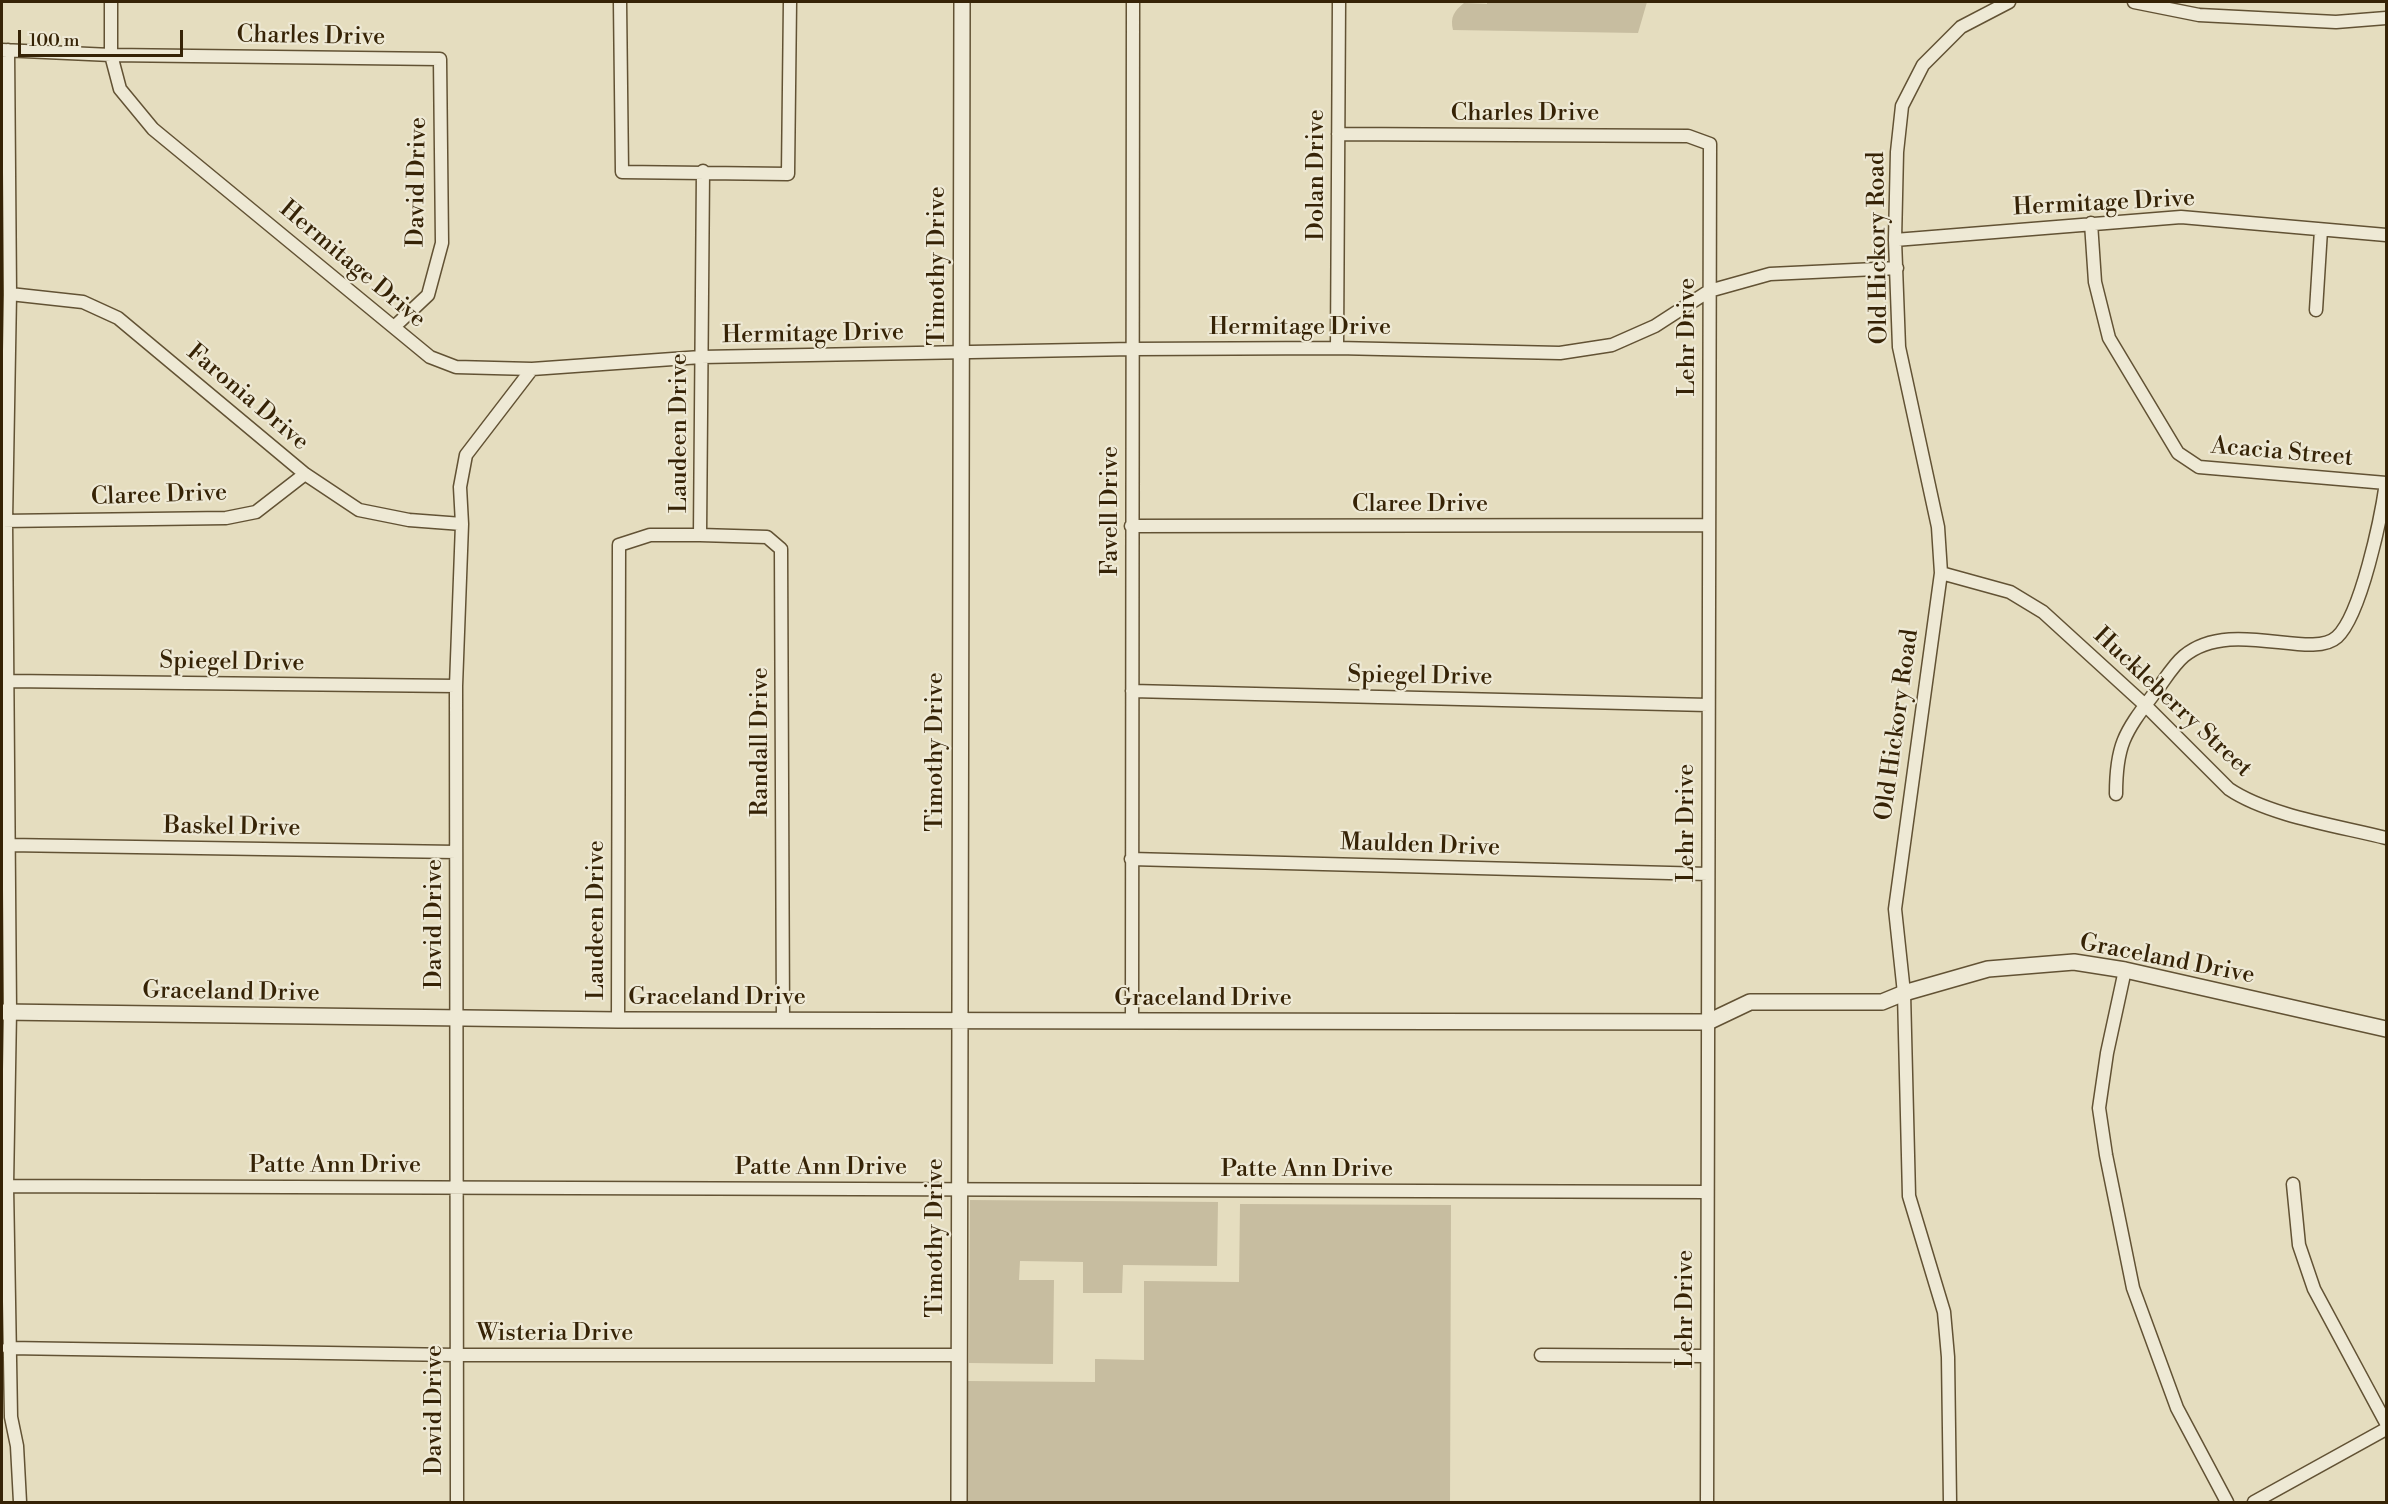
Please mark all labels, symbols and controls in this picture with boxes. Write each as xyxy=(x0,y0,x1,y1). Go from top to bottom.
scale bar xyxy=(21,18,186,56)
street label: Charles Drive xyxy=(236,21,386,53)
text: 100 m xyxy=(29,29,80,52)
street label: Charles Drive xyxy=(1451,100,1599,128)
street label: Dolan Drive xyxy=(1303,109,1331,241)
street label: David Drive xyxy=(402,117,434,247)
street label: Old Hickory Road xyxy=(1863,151,1895,345)
street label: Hermitage Drive xyxy=(2012,185,2196,223)
street label: Timothy Drive xyxy=(924,186,952,346)
street label: Hermitage Drive xyxy=(273,195,431,335)
street label: Lehr Drive xyxy=(1674,278,1702,396)
street label: Hermitage Drive xyxy=(1209,314,1391,342)
street label: Hermitage Drive xyxy=(722,319,904,351)
street label: Faronia Drive xyxy=(180,339,314,457)
street label: Laudeen Drive xyxy=(666,353,694,513)
street label: Acacia Street xyxy=(2210,432,2354,474)
street label: Favell Drive xyxy=(1097,446,1125,576)
street label: Claree Drive xyxy=(90,479,228,513)
street label: Claree Drive xyxy=(1352,491,1488,519)
street label: Huckleberry Street xyxy=(2087,622,2257,784)
street label: Old Hickory Road xyxy=(1870,627,1926,823)
street label: Spiegel Drive xyxy=(159,647,305,679)
street label: Spiegel Drive xyxy=(1347,661,1493,693)
street label: Randall Drive xyxy=(747,667,775,817)
street label: Timothy Drive xyxy=(922,672,950,832)
street label: Lehr Drive xyxy=(1673,764,1701,882)
street label: Baskel Drive xyxy=(163,812,301,844)
street label: Maulden Drive xyxy=(1339,829,1501,863)
street label: Laudeen Drive xyxy=(583,840,611,1000)
street label: David Drive xyxy=(421,859,449,989)
street label: Graceland Drive xyxy=(2077,929,2257,991)
street label: Graceland Drive xyxy=(142,977,320,1009)
street label: Graceland Drive xyxy=(628,984,806,1012)
street label: Graceland Drive xyxy=(1114,985,1292,1013)
street label: Patte Ann Drive xyxy=(249,1152,421,1180)
street label: Patte Ann Drive xyxy=(735,1154,907,1182)
street label: Patte Ann Drive xyxy=(1221,1156,1393,1184)
street label: Timothy Drive xyxy=(922,1158,950,1318)
street label: Lehr Drive xyxy=(1672,1250,1700,1368)
street label: Wisteria Drive xyxy=(477,1320,633,1348)
street label: David Drive xyxy=(421,1345,449,1475)

